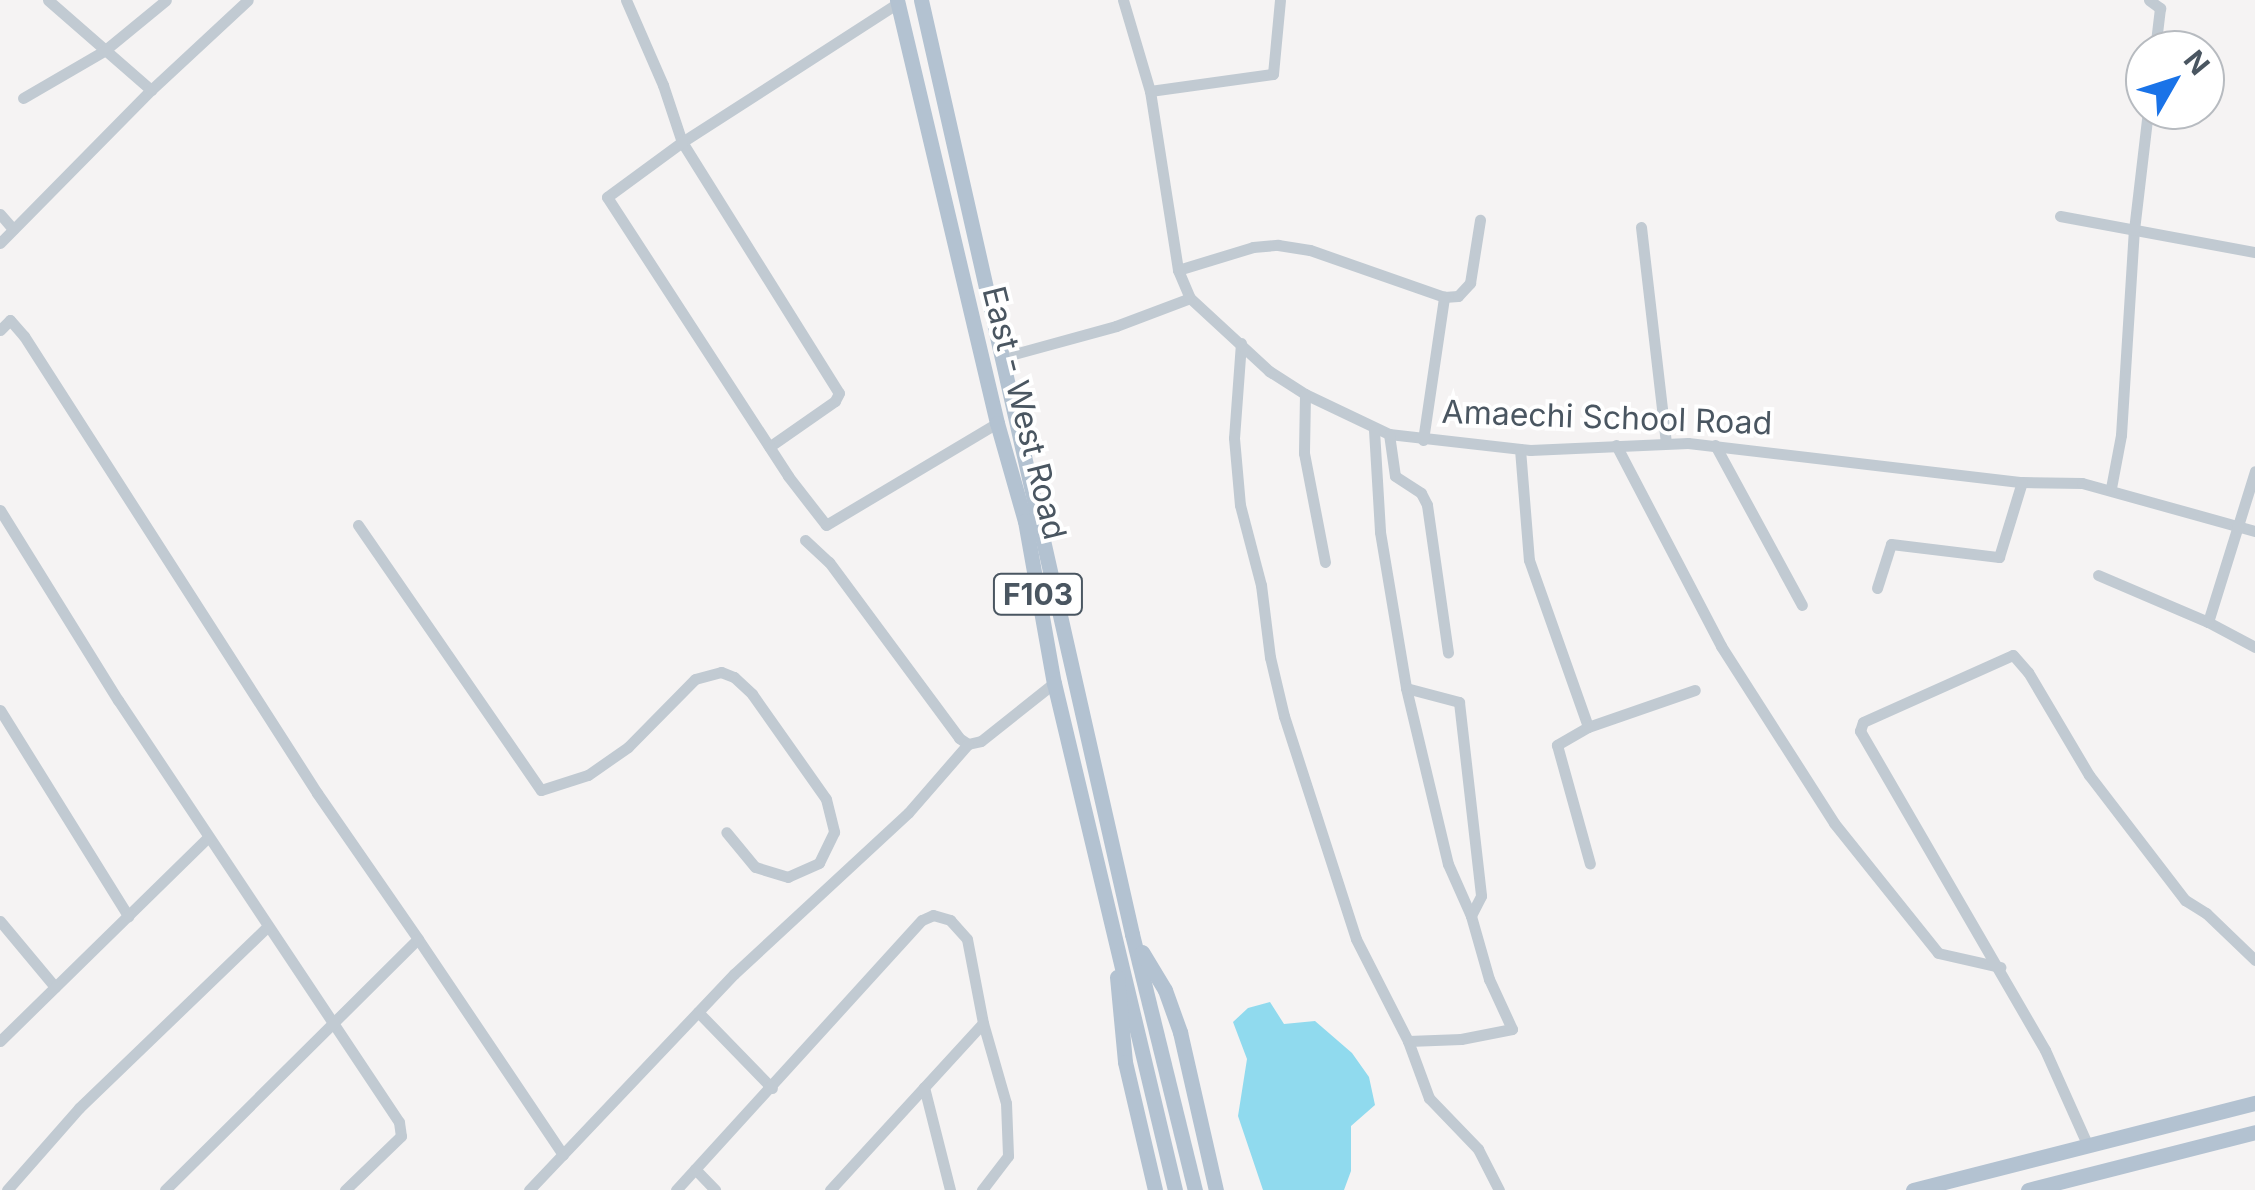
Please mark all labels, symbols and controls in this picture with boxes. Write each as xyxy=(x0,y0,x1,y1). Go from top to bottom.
north arrow xyxy=(2125,30,2225,130)
text: N xyxy=(2177,43,2217,81)
street label: East - West Road xyxy=(974,283,1074,543)
street label: Amaechi School Road xyxy=(1441,393,1773,443)
road number: F103 xyxy=(990,569,1086,619)

